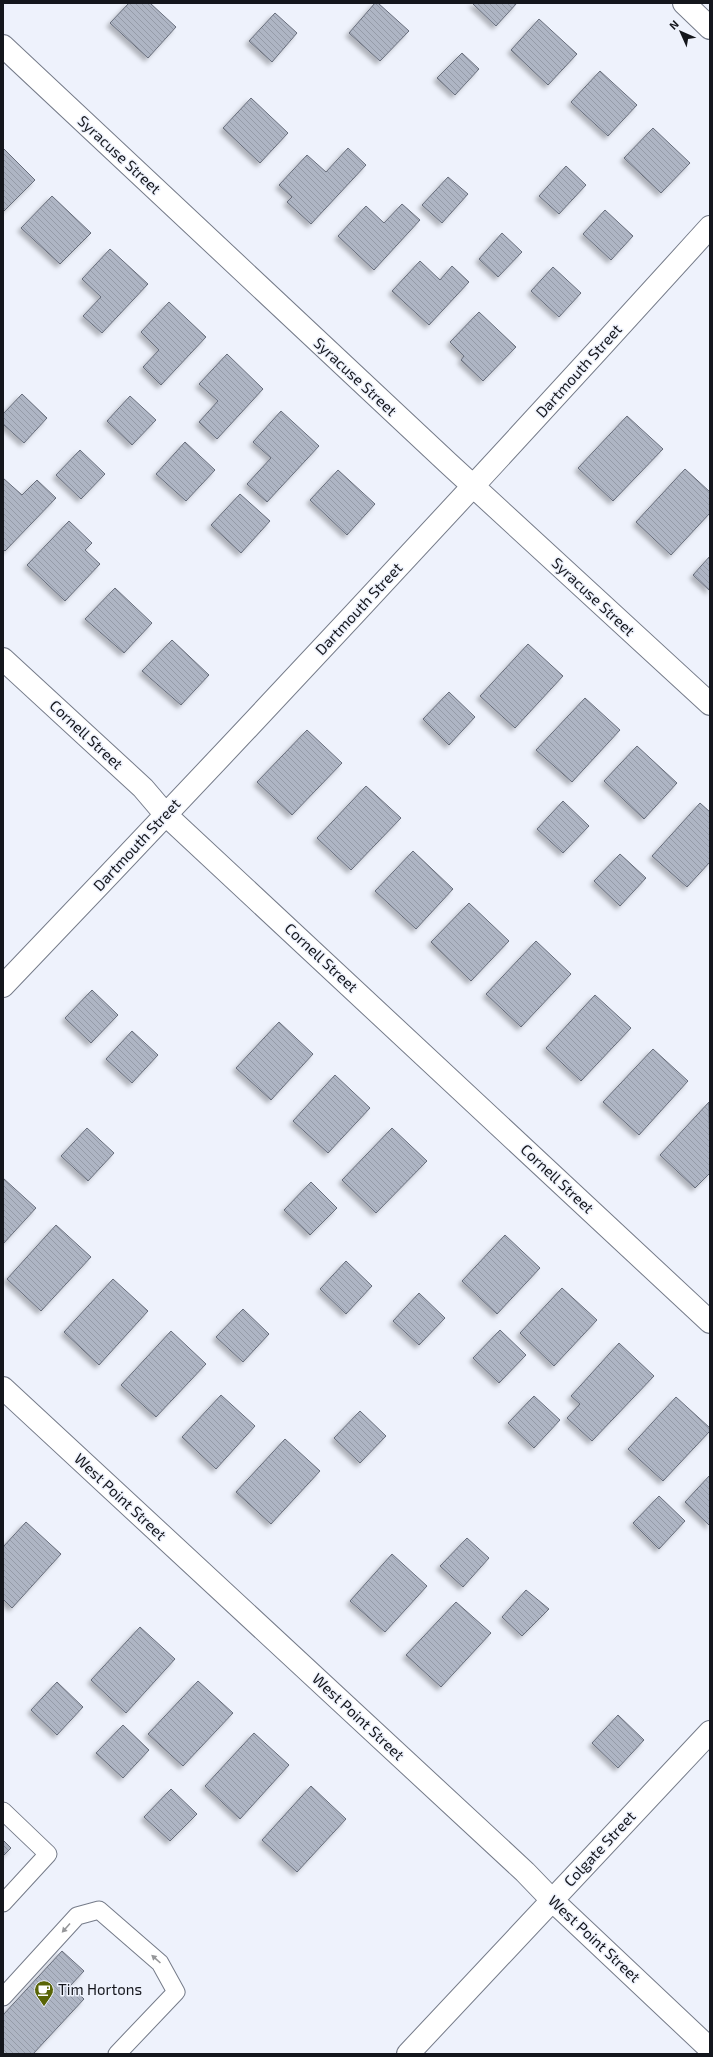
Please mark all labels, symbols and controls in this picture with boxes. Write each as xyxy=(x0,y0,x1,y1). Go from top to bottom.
north arrow xyxy=(661,12,701,52)
text: N xyxy=(666,17,681,32)
street label: Syracuse Street xyxy=(74,111,165,198)
street label: Dartmouth Street xyxy=(532,320,625,421)
street label: Syracuse Street xyxy=(310,333,401,420)
street label: Syracuse Street xyxy=(548,553,639,640)
street label: Dartmouth Street xyxy=(311,558,406,658)
street label: Cornell Street xyxy=(46,696,127,773)
street label: Dartmouth Street xyxy=(89,794,184,894)
street label: Cornell Street xyxy=(281,919,362,996)
street label: Cornell Street xyxy=(517,1140,598,1217)
street label: West Point Street xyxy=(71,1449,171,1544)
street label: West Point Street xyxy=(309,1669,409,1764)
street label: Colgate Street xyxy=(560,1807,639,1890)
street label: West Point Street xyxy=(545,1891,645,1986)
one-way arrow xyxy=(61,1923,71,1933)
one-way arrow xyxy=(151,1955,160,1964)
cafe icon: Tim Hortons xyxy=(33,1979,55,2007)
place label: Tim Hortons xyxy=(58,1980,142,1998)

